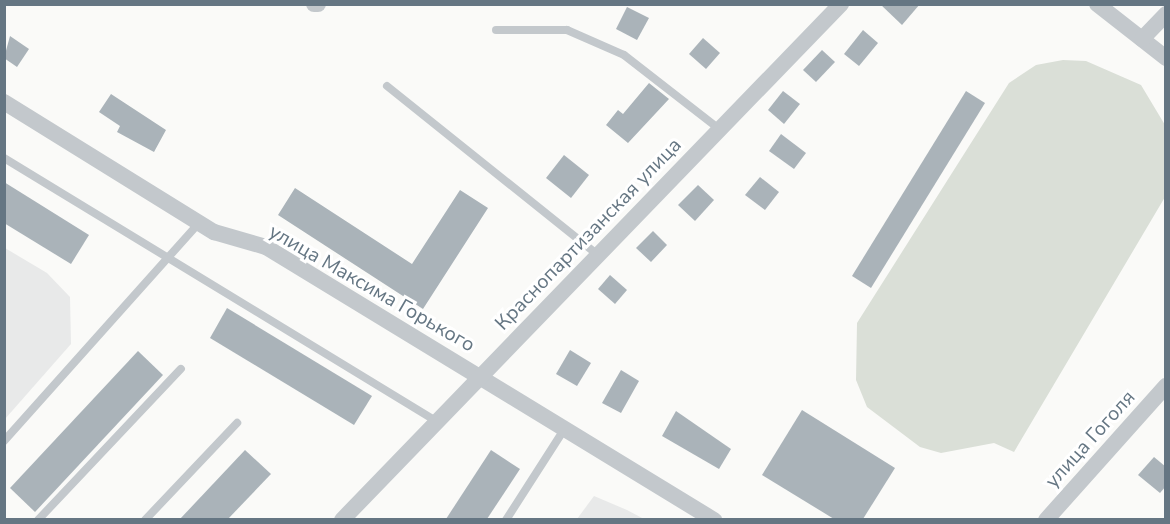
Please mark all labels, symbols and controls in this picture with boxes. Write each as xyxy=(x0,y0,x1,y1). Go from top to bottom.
street label: Краснопартизанская улица xyxy=(490,133,686,335)
street label: улица Максима Горького xyxy=(265,219,479,357)
street label: улица Гоголя xyxy=(1040,385,1140,493)

